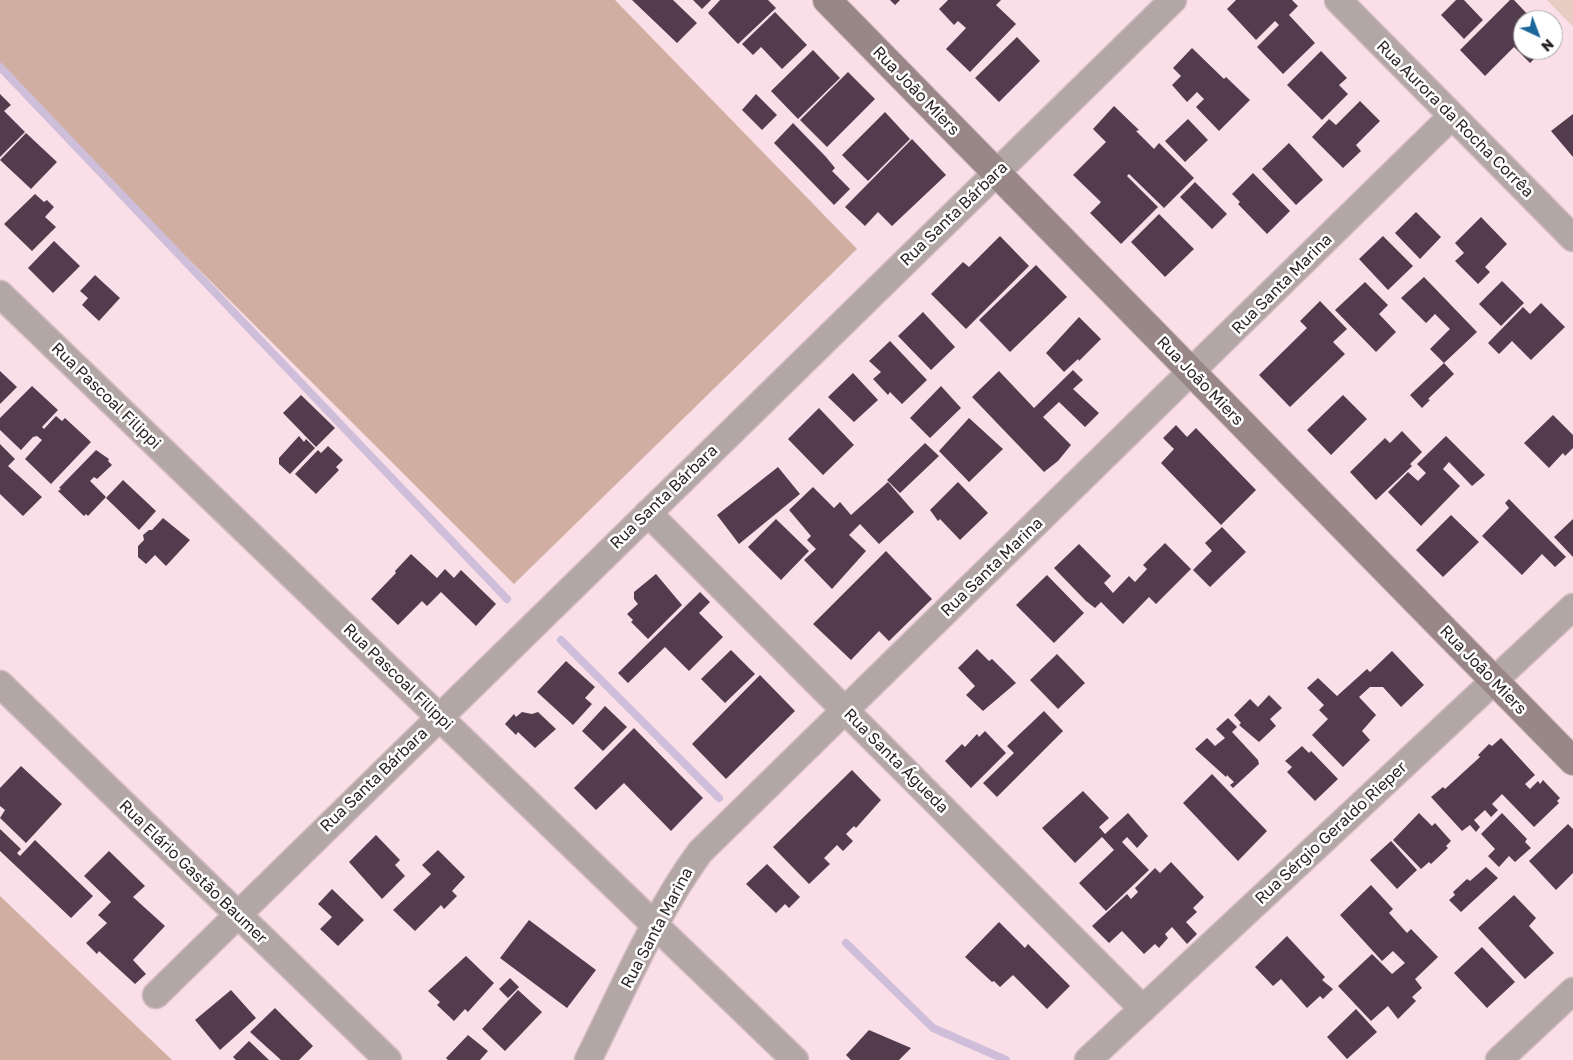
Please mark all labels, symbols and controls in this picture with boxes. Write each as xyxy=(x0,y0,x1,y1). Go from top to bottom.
north arrow xyxy=(1513,10,1563,60)
text: N xyxy=(1538,36,1558,55)
street label: Rua Aurora da Rocha Corrêa xyxy=(1373,37,1537,201)
street label: Rua João Miers xyxy=(869,42,963,140)
street label: Rua Santa Bárbara xyxy=(896,158,1012,270)
street label: Rua Santa Marina xyxy=(1228,230,1336,338)
street label: Rua João Miers xyxy=(1153,332,1247,430)
street label: Rua Pascoal Filippi xyxy=(47,339,165,453)
street label: Rua Santa Bárbara xyxy=(606,441,722,553)
street label: Rua Santa Marina xyxy=(937,514,1047,620)
street label: Rua Pascoal Filippi xyxy=(339,620,457,734)
street label: Rua João Miers xyxy=(1436,621,1530,719)
street label: Rua Santa Águeda xyxy=(840,705,952,817)
street label: Rua Santa Bárbara xyxy=(316,724,432,836)
street label: Rua Sérgio Geraldo Rieper xyxy=(1251,758,1411,908)
street label: Rua Elário Gastão Baumer xyxy=(115,796,271,948)
street label: Rua Santa Marina xyxy=(617,864,697,992)

